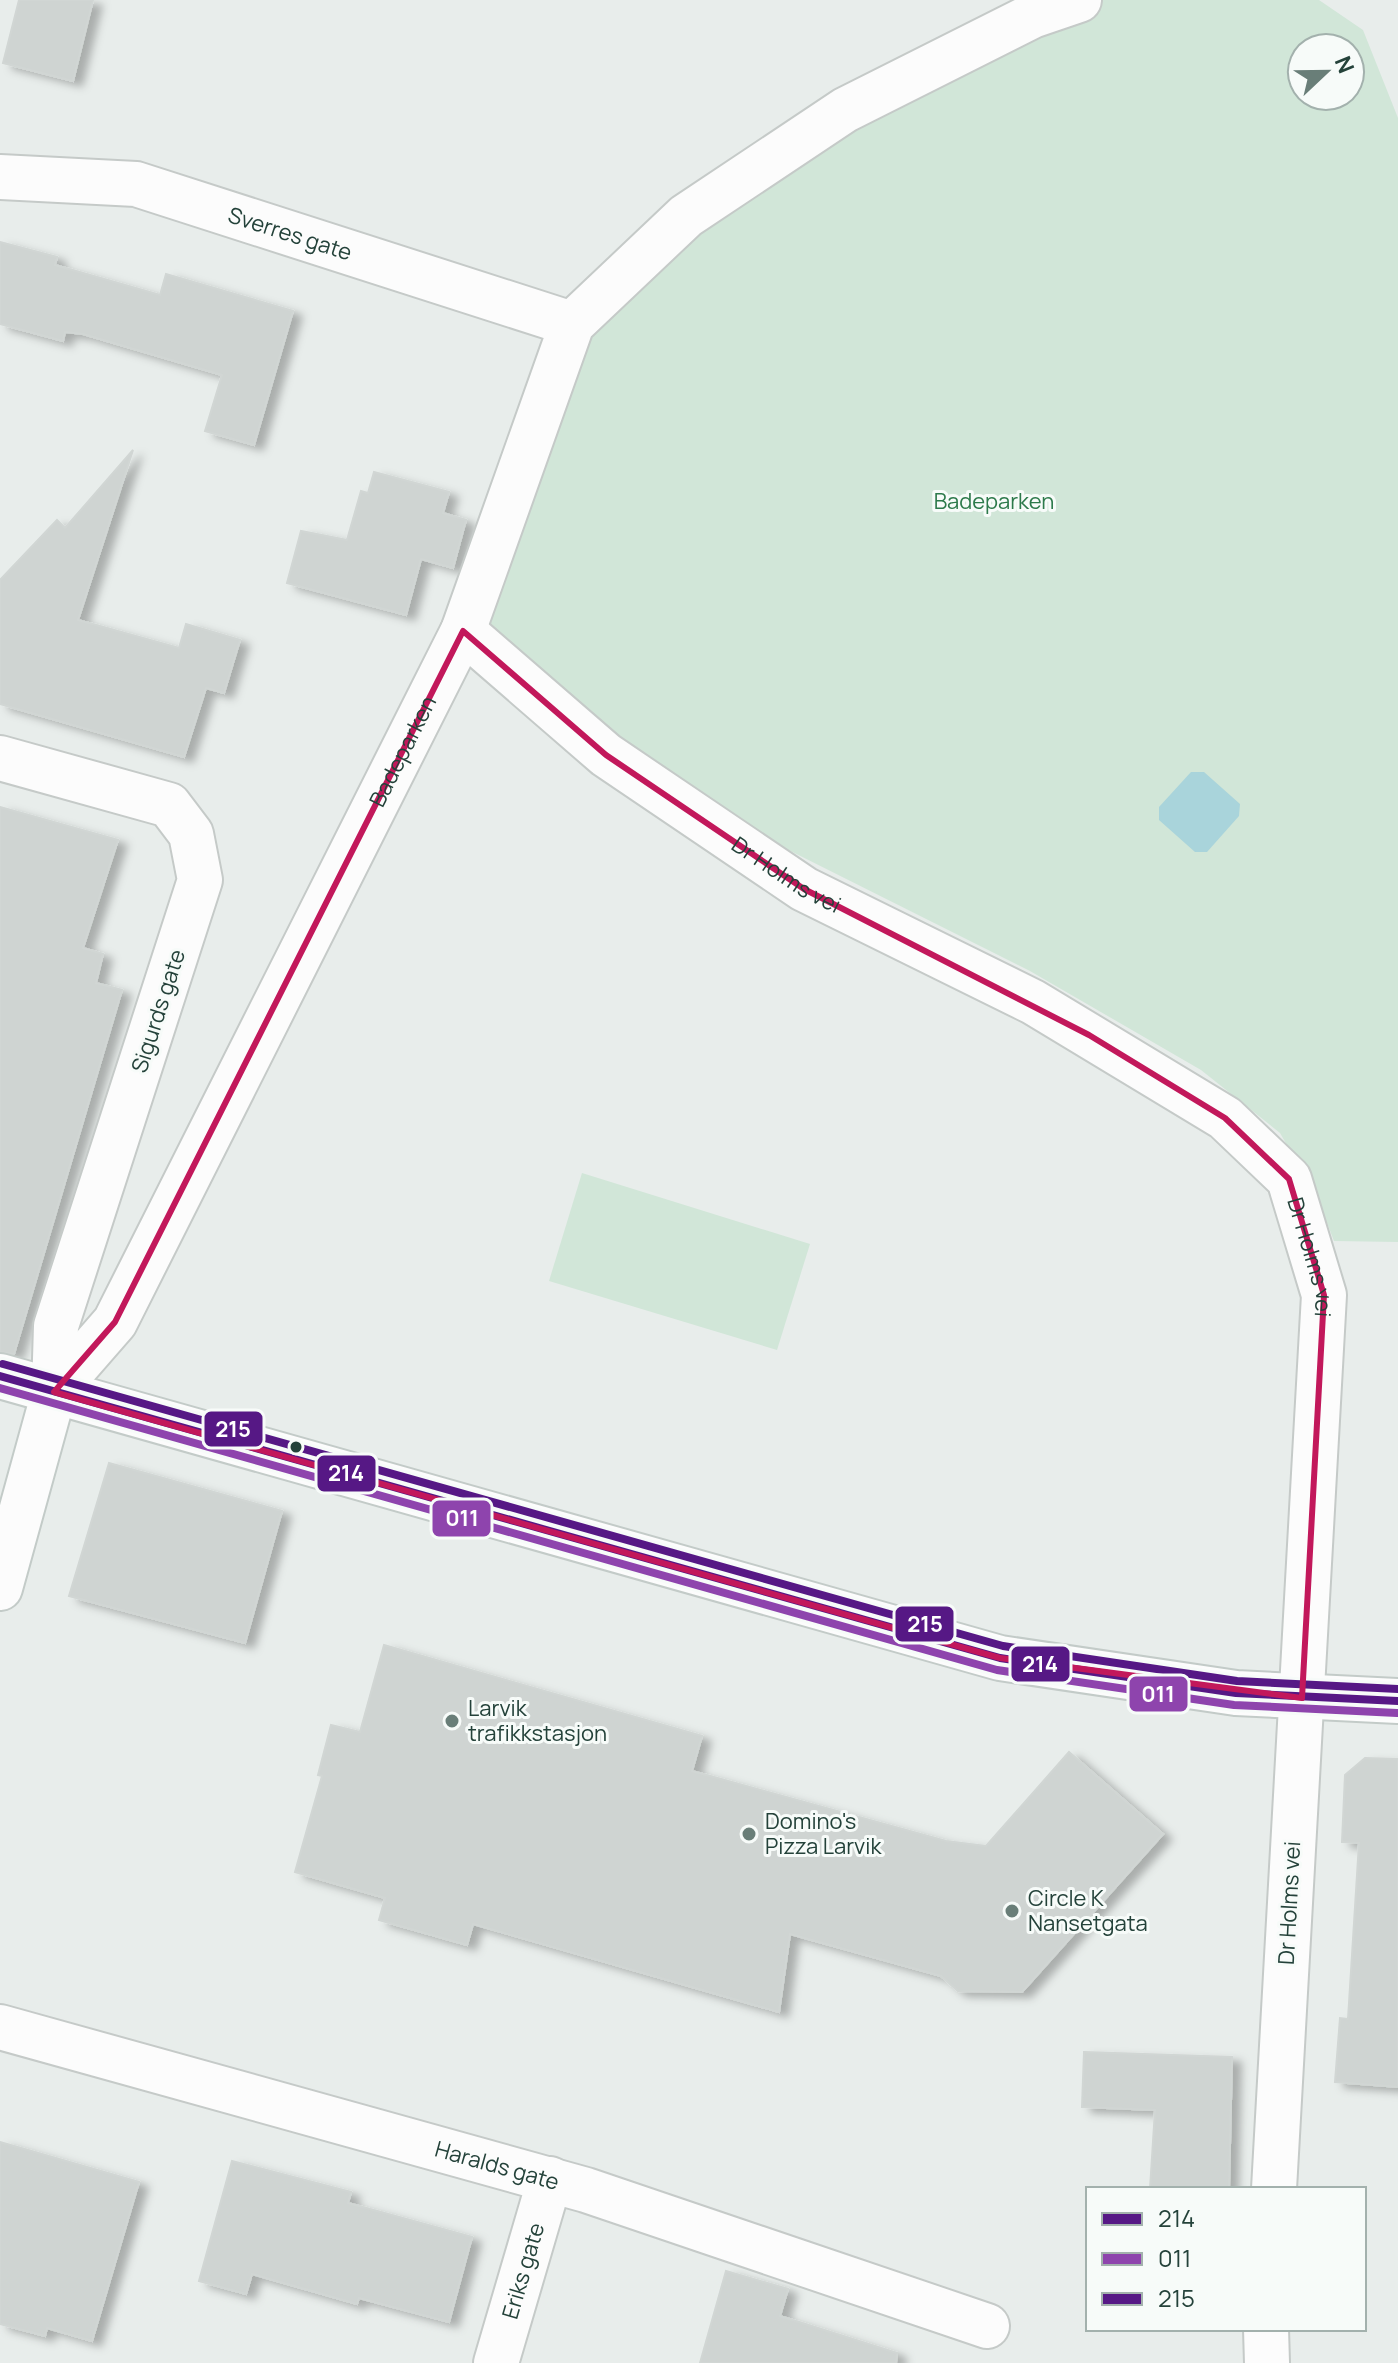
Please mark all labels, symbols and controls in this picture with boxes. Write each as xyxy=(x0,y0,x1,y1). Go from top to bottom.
north arrow xyxy=(1286,32,1366,112)
text: N xyxy=(1328,52,1361,77)
street label: Sverres gate xyxy=(224,200,356,267)
park label: Badeparken xyxy=(934,486,1054,516)
street label: Badeparken xyxy=(362,690,443,812)
street label: Dr Holms vei xyxy=(726,829,846,920)
street label: Sigurds gate xyxy=(124,945,192,1076)
street label: Dr Holms vei xyxy=(1280,1194,1340,1318)
line badge: 215 xyxy=(203,1410,264,1448)
text: 215 xyxy=(215,1414,251,1444)
unlabelled marker xyxy=(288,1439,304,1455)
line badge: 214 xyxy=(316,1454,377,1493)
text: 214 xyxy=(328,1458,364,1488)
line badge: 011 xyxy=(431,1499,492,1538)
text: 011 xyxy=(445,1503,479,1533)
line badge: 215 xyxy=(894,1605,955,1643)
text: 215 xyxy=(907,1609,943,1639)
line badge: 214 xyxy=(1010,1645,1071,1683)
text: 214 xyxy=(1022,1649,1058,1679)
line badge: 011 xyxy=(1128,1675,1189,1713)
text: 011 xyxy=(1141,1679,1175,1709)
place label: Larvik trafikkstasjon xyxy=(468,1693,607,1748)
marker: Larvik trafikkstasjon xyxy=(443,1712,461,1730)
place label: Domino's Pizza Larvik xyxy=(765,1806,882,1861)
marker: Domino's Pizza Larvik xyxy=(740,1825,758,1843)
street label: Dr Holms vei xyxy=(1271,1840,1307,1966)
place label: Circle K Nansetgata xyxy=(1028,1883,1148,1938)
marker: Circle K Nansetgata xyxy=(1003,1902,1021,1920)
street label: Haralds gate xyxy=(432,2134,563,2197)
legend xyxy=(1086,2187,1366,2331)
text: 214 xyxy=(1158,2201,1195,2234)
street label: Eriks gate xyxy=(495,2219,551,2323)
text: 011 xyxy=(1158,2241,1191,2274)
text: 215 xyxy=(1158,2281,1195,2314)

